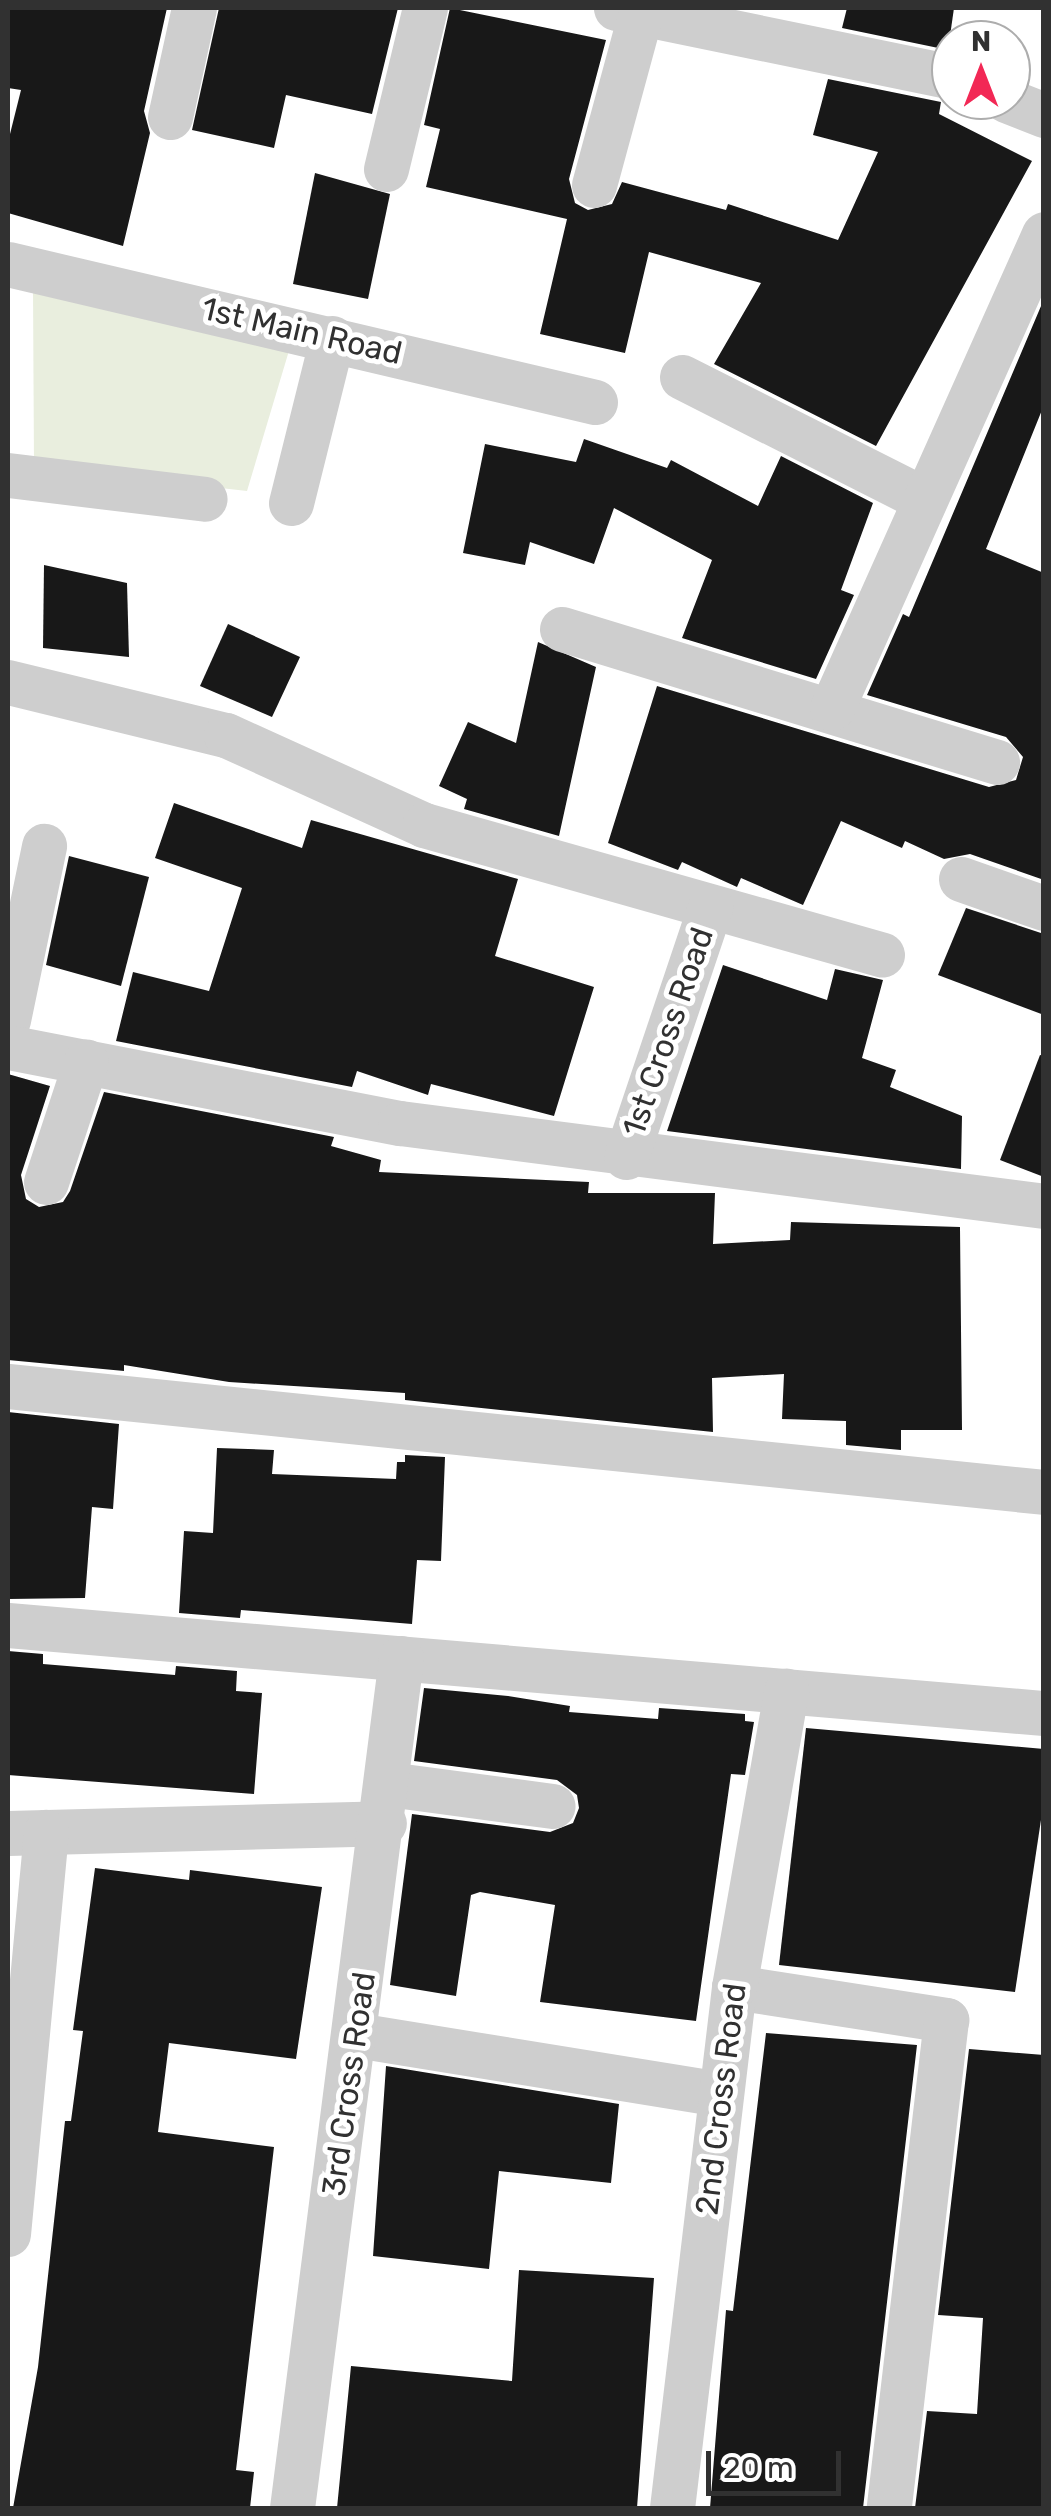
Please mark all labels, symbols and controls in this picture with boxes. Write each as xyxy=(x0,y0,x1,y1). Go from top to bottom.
north arrow xyxy=(931,20,1031,120)
text: N xyxy=(971,25,991,58)
street label: 1st Main Road xyxy=(198,289,406,373)
street label: 1st Cross Road xyxy=(614,923,722,1141)
street label: 3rd Cross Road xyxy=(314,1970,384,2198)
street label: 2nd Cross Road xyxy=(688,1981,754,2217)
scale bar xyxy=(711,2431,846,2493)
text: 20 m xyxy=(723,2450,794,2486)

